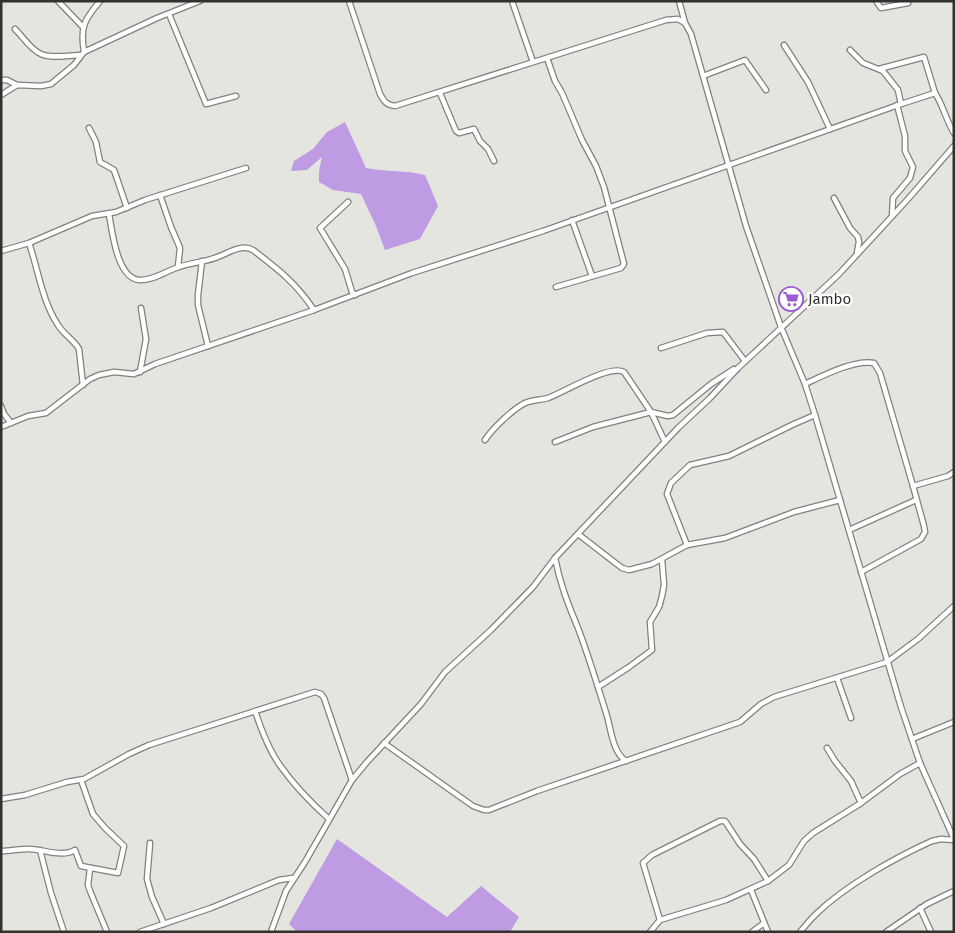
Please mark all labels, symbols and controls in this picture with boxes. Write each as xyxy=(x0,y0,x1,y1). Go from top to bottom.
supermarket icon: Jambo xyxy=(778,286,804,312)
place label: Jambo xyxy=(808,290,851,308)

